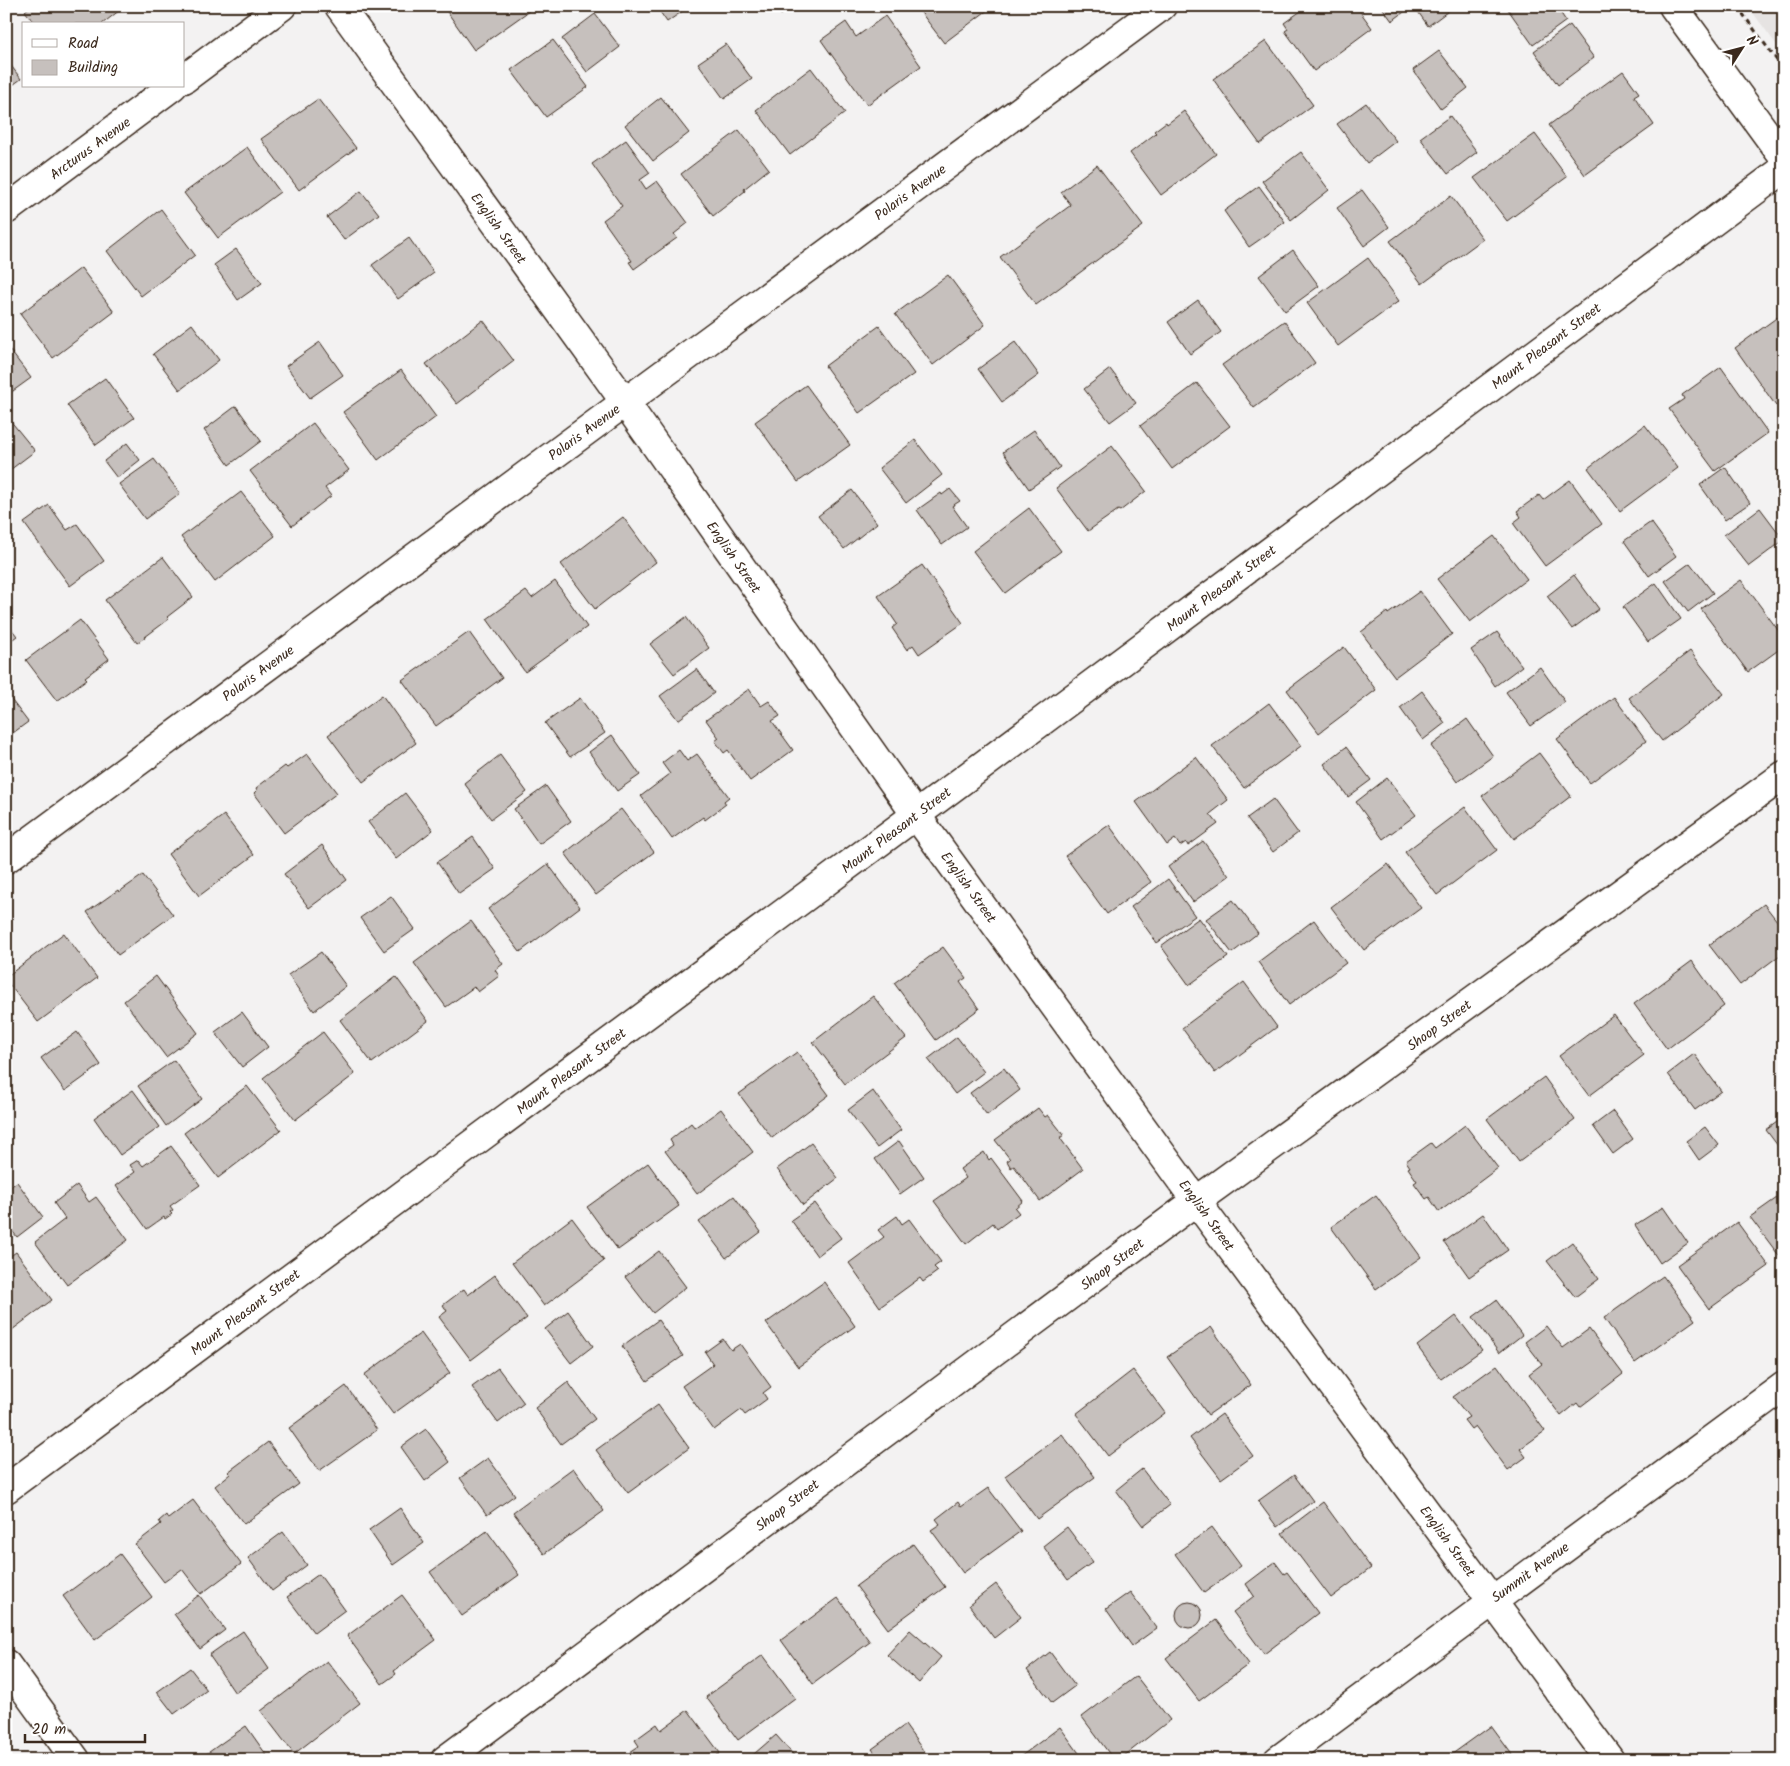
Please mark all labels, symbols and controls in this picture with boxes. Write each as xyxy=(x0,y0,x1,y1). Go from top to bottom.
legend xyxy=(22,22,185,88)
north arrow xyxy=(1718,22,1768,72)
text: N xyxy=(1740,31,1763,51)
text: Road xyxy=(68,32,99,56)
text: Building xyxy=(68,56,118,80)
street label: Arcturus Avenue xyxy=(45,111,136,186)
street label: Polaris Avenue xyxy=(870,159,952,227)
street label: English Street xyxy=(465,188,532,269)
street label: Mount Pleasant Street xyxy=(1487,298,1607,396)
street label: Polaris Avenue xyxy=(544,399,626,467)
street label: English Street xyxy=(700,517,767,599)
street label: Mount Pleasant Street xyxy=(1162,540,1282,638)
street label: Polaris Avenue xyxy=(218,640,300,708)
street label: Mount Pleasant Street xyxy=(837,782,957,880)
street label: English Street xyxy=(935,847,1002,928)
street label: Shoop Street xyxy=(1403,994,1477,1057)
street label: Mount Pleasant Street xyxy=(512,1023,632,1121)
street label: English Street xyxy=(1173,1175,1240,1256)
street label: Shoop Street xyxy=(1076,1233,1150,1296)
street label: Mount Pleasant Street xyxy=(186,1264,306,1362)
street label: Shoop Street xyxy=(751,1474,825,1537)
street label: English Street xyxy=(1414,1501,1481,1582)
street label: Summit Avenue xyxy=(1487,1536,1575,1609)
scale bar xyxy=(25,1711,145,1743)
text: 20 m xyxy=(32,1718,66,1742)

